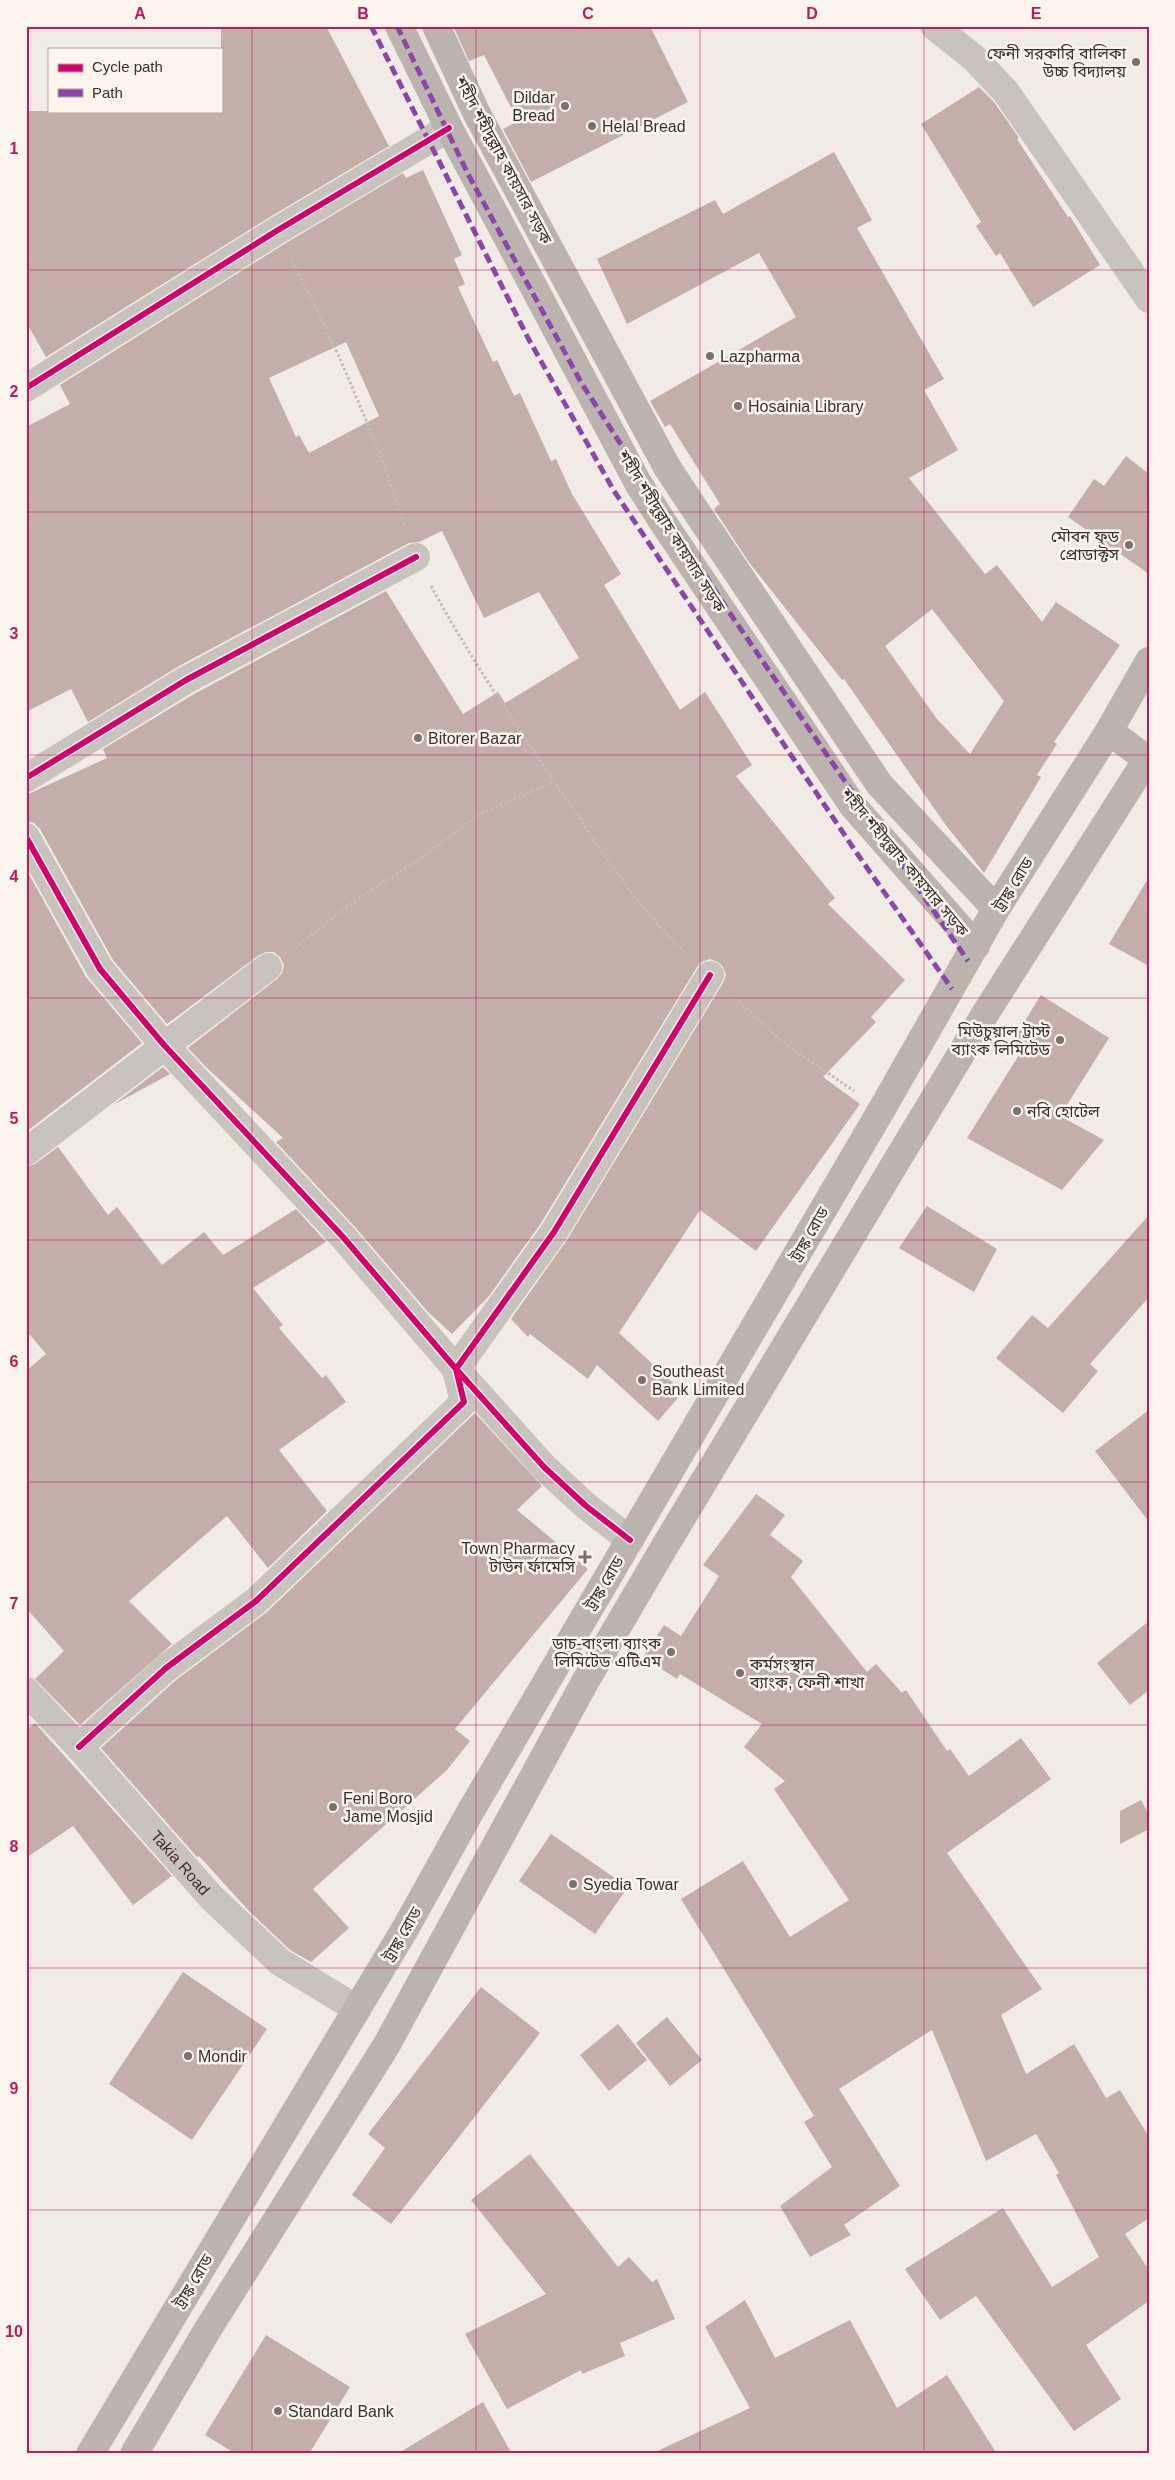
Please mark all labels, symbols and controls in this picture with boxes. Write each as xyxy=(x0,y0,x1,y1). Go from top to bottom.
text: A xyxy=(134,5,146,22)
text: B xyxy=(357,5,369,22)
text: C xyxy=(582,5,594,22)
text: D xyxy=(806,5,818,22)
text: E xyxy=(1031,5,1042,22)
place label: ফেনী সরকারি বালিকা উচ্চ বিদ্যালয় xyxy=(987,44,1127,80)
legend xyxy=(48,48,222,112)
marker: ফেনী সরকারি বালিকা উচ্চ বিদ্যালয় xyxy=(1130,56,1142,68)
text: Cycle path xyxy=(92,58,163,75)
street label: শহীদ শহীদুল্লাহ কায়সার সড়ক xyxy=(452,72,556,248)
text: Path xyxy=(92,84,123,101)
place label: Dildar Bread xyxy=(512,89,556,124)
marker: Dildar Bread xyxy=(559,100,571,112)
place label: Helal Bread xyxy=(602,118,686,135)
marker: Helal Bread xyxy=(586,120,598,132)
text: 1 xyxy=(10,140,19,157)
place label: Lazpharma xyxy=(720,348,800,365)
marker: Lazpharma xyxy=(704,350,716,362)
text: 2 xyxy=(10,383,19,400)
place label: Hosainia Library xyxy=(748,398,864,415)
marker: Hosainia Library xyxy=(732,400,744,412)
street label: শহীদ শহীদুল্লাহ কায়সার সড়ক xyxy=(614,446,730,616)
place label: মৌবন ফুড প্রোডাক্টস xyxy=(1051,527,1120,563)
marker: মৌবন ফুড প্রোডাক্টস xyxy=(1123,539,1135,551)
text: 3 xyxy=(10,625,19,642)
place label: Bitorer Bazar xyxy=(428,730,522,747)
marker: Bitorer Bazar xyxy=(412,732,424,744)
street label: শহীদ শহীদুল্লাহ কায়সার সড়ক xyxy=(837,784,973,940)
street label: ট্রাঙ্ক রোড xyxy=(989,853,1037,915)
text: 4 xyxy=(10,868,19,885)
place label: মিউচুয়াল ট্রাস্ট ব্যাংক লিমিটেড xyxy=(951,1022,1051,1058)
marker: মিউচুয়াল ট্রাস্ট ব্যাংক লিমিটেড xyxy=(1054,1034,1066,1046)
place label: নবি হোটেল xyxy=(1026,1102,1100,1120)
marker: নবি হোটেল xyxy=(1011,1105,1023,1117)
text: 5 xyxy=(10,1110,19,1127)
street label: ট্রাঙ্ক রোড xyxy=(786,1203,832,1265)
text: 6 xyxy=(10,1353,19,1370)
place label: Southeast Bank Limited xyxy=(652,1363,745,1398)
marker: Southeast Bank Limited xyxy=(636,1374,648,1386)
place label: Town Pharmacy টাউন র্ফামেসি xyxy=(461,1540,576,1575)
marker: Town Pharmacy টাউন র্ফামেসি xyxy=(579,1551,591,1563)
street label: ট্রাঙ্ক রোড xyxy=(580,1552,627,1614)
text: 7 xyxy=(10,1595,19,1612)
place label: ডাচ-বাংলা ব্যাংক লিমিটেড এটিএম xyxy=(551,1635,662,1670)
marker: ডাচ-বাংলা ব্যাংক লিমিটেড এটিএম xyxy=(665,1646,677,1658)
place label: কর্মসংস্থান ব্যাংক, ফেনী শাখা xyxy=(749,1655,865,1691)
marker: কর্মসংস্থান ব্যাংক, ফেনী শাখা xyxy=(734,1667,746,1679)
place label: Feni Boro Jame Mosjid xyxy=(343,1790,433,1825)
marker: Feni Boro Jame Mosjid xyxy=(327,1801,339,1813)
street label: Takia Road xyxy=(147,1827,213,1898)
text: 8 xyxy=(10,1838,19,1855)
place label: Syedia Towar xyxy=(583,1876,679,1893)
marker: Syedia Towar xyxy=(567,1878,579,1890)
street label: ট্রাঙ্ক রোড xyxy=(379,1903,425,1965)
place label: Mondir xyxy=(198,2048,248,2065)
marker: Mondir xyxy=(182,2050,194,2062)
text: 9 xyxy=(10,2080,19,2097)
street label: ট্রাঙ্ক রোড xyxy=(169,2250,216,2312)
text: 10 xyxy=(5,2323,23,2340)
place label: Standard Bank xyxy=(288,2403,395,2420)
marker: Standard Bank xyxy=(272,2405,284,2417)

